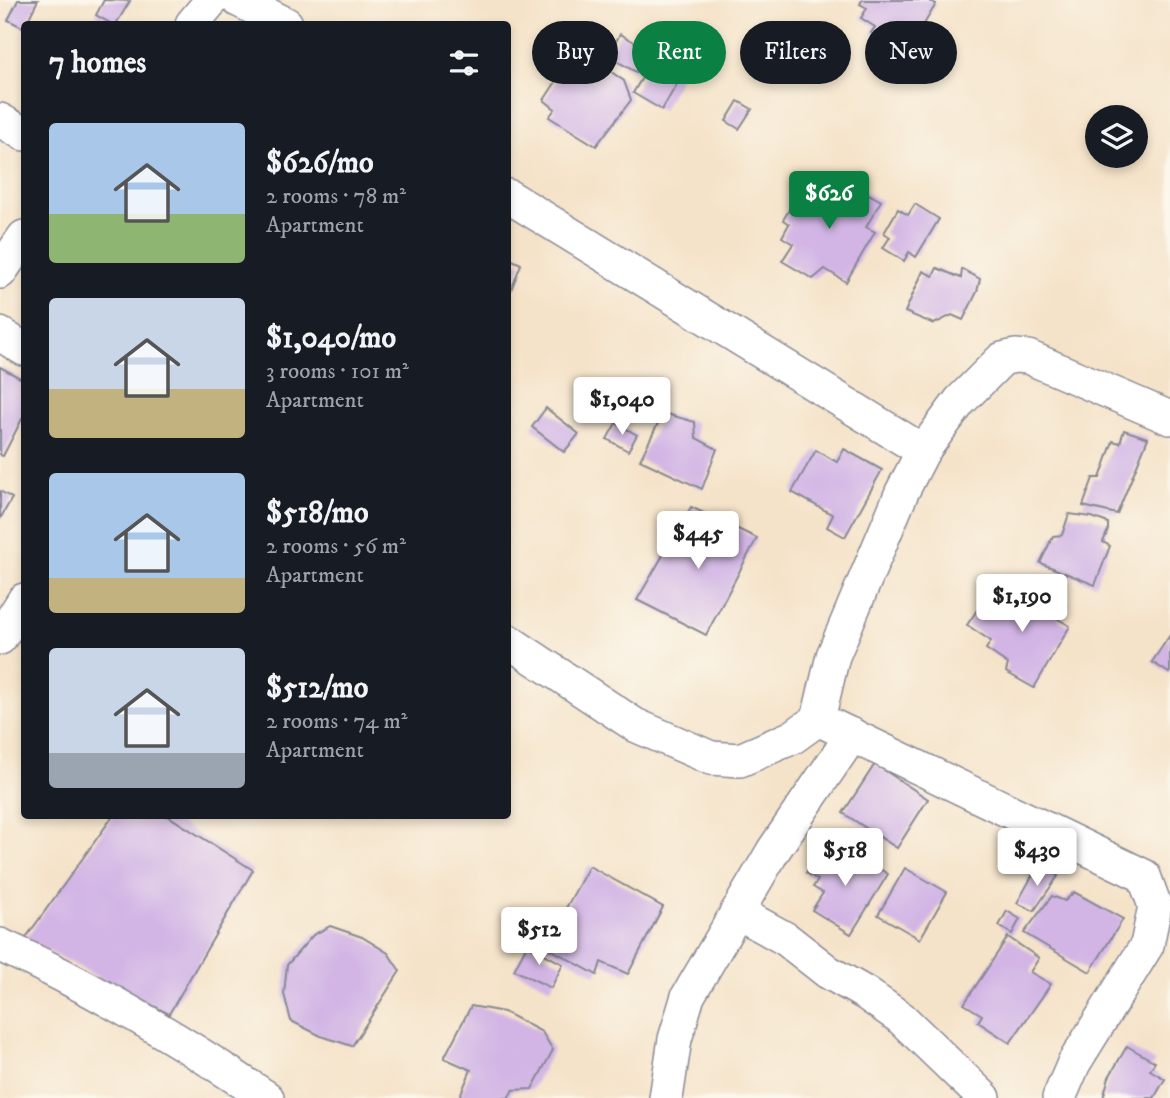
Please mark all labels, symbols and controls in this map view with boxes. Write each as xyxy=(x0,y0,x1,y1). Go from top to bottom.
chip: Buy xyxy=(532,21,618,84)
chip: Rent xyxy=(632,21,726,84)
chip: Filters xyxy=(740,21,851,84)
chip: New xyxy=(865,21,957,84)
icon: filters xyxy=(445,44,483,82)
text: 7 homes xyxy=(49,45,146,82)
map controls xyxy=(1085,105,1148,168)
button: layers xyxy=(1085,105,1148,168)
text: $626/mo xyxy=(266,145,374,182)
icon: home xyxy=(105,151,189,235)
pin: $626 xyxy=(788,172,870,231)
text: $626 xyxy=(805,179,853,208)
text: 2 rooms · 78 m² xyxy=(266,182,406,211)
text: Apartment xyxy=(266,211,364,240)
text: $1,040/mo xyxy=(266,320,396,357)
icon: home xyxy=(105,326,189,410)
text: 3 rooms · 101 m² xyxy=(266,357,409,386)
pin: $1,040 xyxy=(565,378,679,437)
text: $1,040 xyxy=(589,385,655,414)
text: Apartment xyxy=(266,386,364,415)
text: $518/mo xyxy=(266,495,369,532)
icon: home xyxy=(105,501,189,585)
pin: $445 xyxy=(657,512,739,571)
text: $445 xyxy=(673,519,723,548)
text: 2 rooms · 56 m² xyxy=(266,532,406,561)
text: Apartment xyxy=(266,561,364,590)
pin: $1,190 xyxy=(965,574,1079,634)
text: $1,190 xyxy=(992,582,1052,611)
text: $512/mo xyxy=(266,670,368,707)
icon: home xyxy=(105,676,189,760)
text: 2 rooms · 74 m² xyxy=(266,707,407,736)
text: Apartment xyxy=(266,736,364,765)
pin: $518 xyxy=(804,828,886,888)
pin: $430 xyxy=(996,828,1078,888)
text: $518 xyxy=(823,836,867,865)
text: $430 xyxy=(1014,836,1060,865)
pin: $512 xyxy=(498,908,580,967)
text: $512 xyxy=(517,915,561,944)

